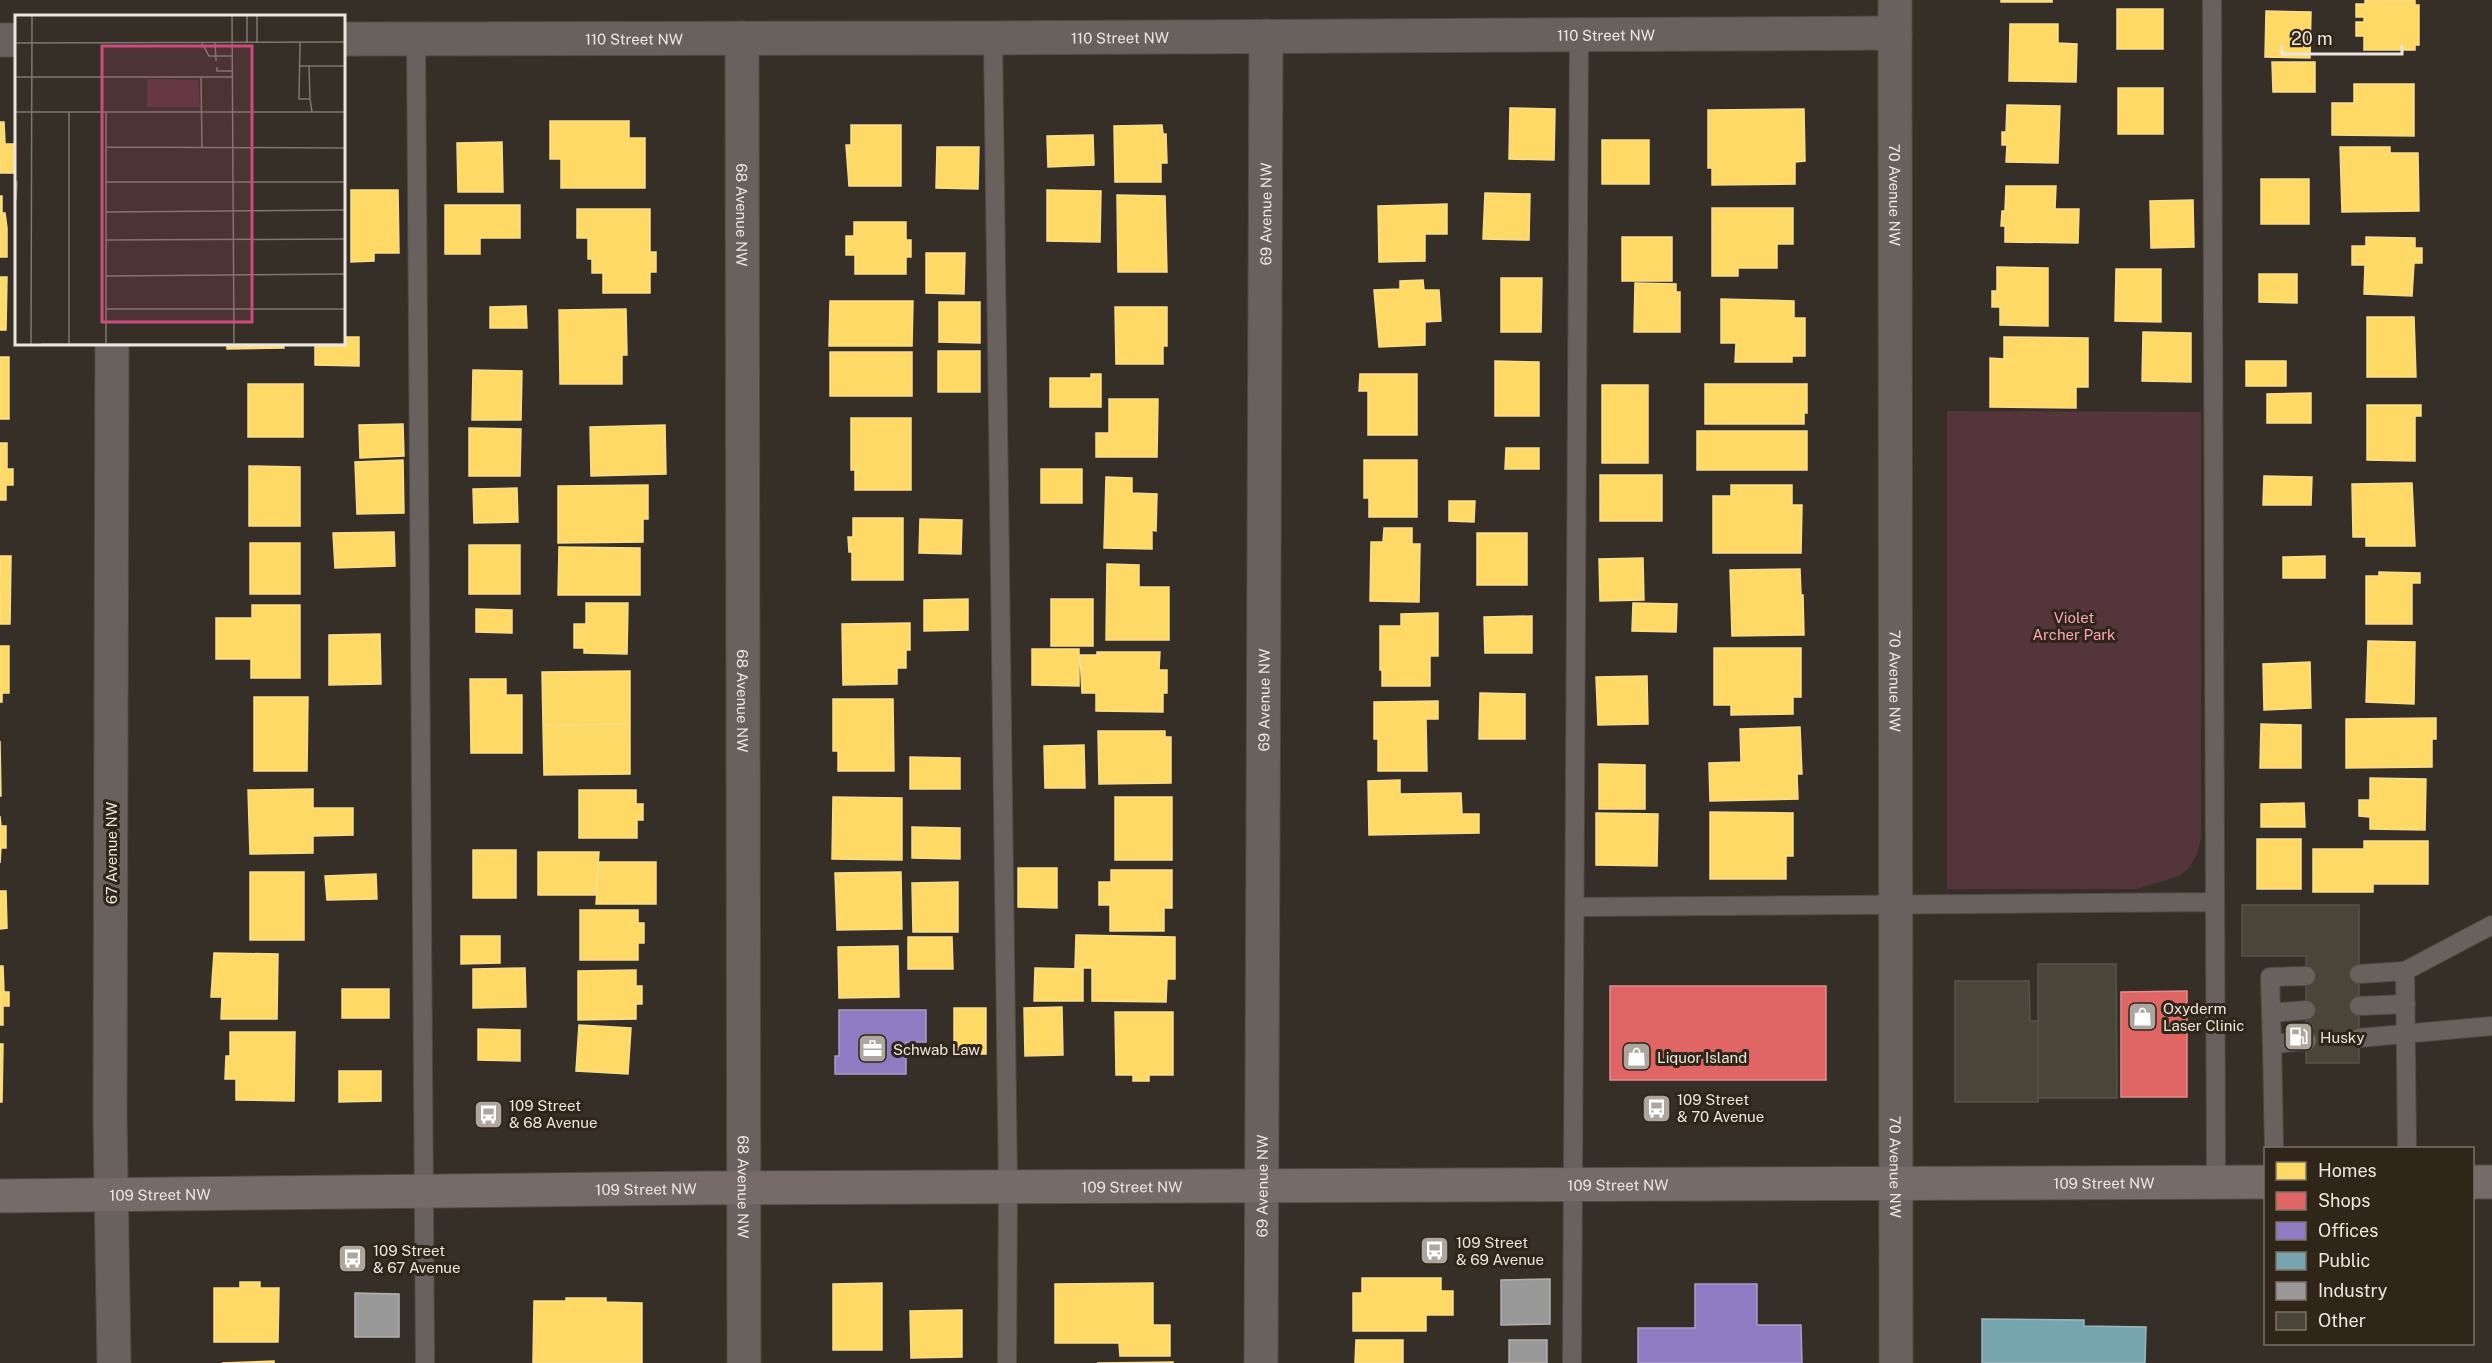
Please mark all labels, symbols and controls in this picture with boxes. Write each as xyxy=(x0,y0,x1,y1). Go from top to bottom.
inset map xyxy=(15,15,345,345)
scale bar xyxy=(2282,18,2402,56)
street label: 110 Street NW xyxy=(1557,26,1655,43)
text: 20 m xyxy=(2291,28,2333,49)
street label: 110 Street NW xyxy=(1071,29,1169,46)
street label: 110 Street NW xyxy=(585,30,683,47)
street label: 70 Avenue NW xyxy=(1887,144,1904,246)
street label: 69 Avenue NW xyxy=(1257,162,1274,266)
street label: 68 Avenue NW xyxy=(734,163,751,267)
park label: Violet Archer Park xyxy=(2032,609,2116,643)
street label: 70 Avenue NW xyxy=(1887,630,1904,732)
street label: 69 Avenue NW xyxy=(1255,648,1272,752)
street label: 68 Avenue NW xyxy=(734,649,752,753)
street label: 67 Avenue NW xyxy=(103,802,120,904)
place label: Oxyderm Laser Clinic xyxy=(2163,1000,2244,1034)
shop icon: Oxyderm Laser Clinic xyxy=(2126,1001,2158,1033)
fuel station icon: Husky xyxy=(2283,1021,2315,1053)
place label: Husky xyxy=(2320,1029,2364,1046)
office icon: Schwab Law xyxy=(856,1033,888,1065)
place label: Schwab Law xyxy=(893,1041,980,1058)
shop icon: Liquor Island xyxy=(1620,1041,1652,1073)
place label: Liquor Island xyxy=(1657,1049,1747,1066)
place label: 109 Street & 70 Avenue xyxy=(1677,1091,1764,1125)
bus stop icon: 109 Street & 70 Avenue xyxy=(1640,1092,1672,1124)
place label: 109 Street & 68 Avenue xyxy=(509,1097,597,1131)
bus stop icon: 109 Street & 68 Avenue xyxy=(472,1098,504,1130)
street label: 70 Avenue NW xyxy=(1887,1116,1904,1218)
street label: 69 Avenue NW xyxy=(1253,1134,1270,1238)
street label: 68 Avenue NW xyxy=(735,1135,752,1239)
legend xyxy=(2264,1147,2474,1345)
text: Homes xyxy=(2318,1160,2377,1181)
street label: 109 Street NW xyxy=(2053,1174,2155,1191)
street label: 109 Street NW xyxy=(1567,1176,1669,1193)
street label: 109 Street NW xyxy=(1081,1178,1183,1195)
street label: 109 Street NW xyxy=(595,1180,697,1198)
street label: 109 Street NW xyxy=(109,1185,211,1203)
text: Shops xyxy=(2318,1190,2370,1211)
text: Offices xyxy=(2318,1220,2378,1241)
place label: 109 Street & 69 Avenue xyxy=(1456,1234,1544,1268)
bus stop icon: 109 Street & 69 Avenue xyxy=(1419,1235,1451,1267)
place label: 109 Street & 67 Avenue xyxy=(373,1242,461,1276)
bus stop icon: 109 Street & 67 Avenue xyxy=(336,1243,368,1275)
text: Public xyxy=(2318,1250,2370,1271)
text: Industry xyxy=(2318,1280,2388,1301)
text: Other xyxy=(2318,1310,2366,1331)

